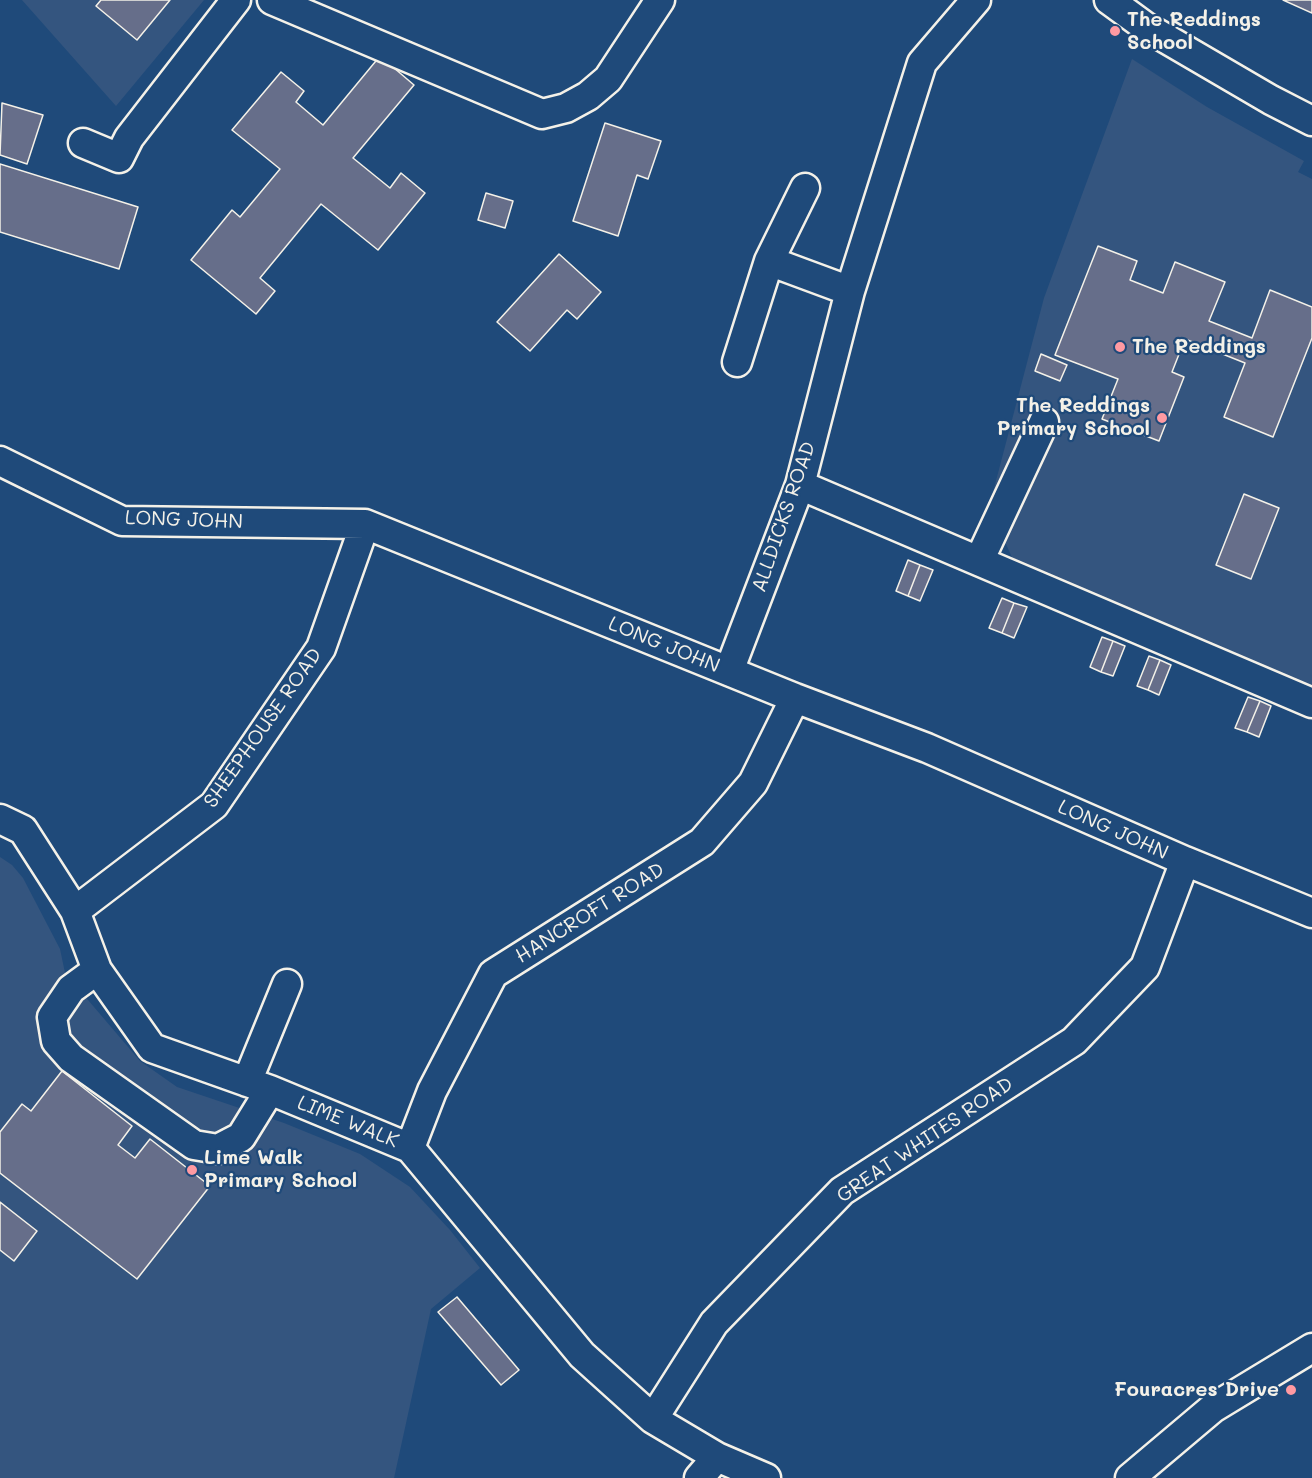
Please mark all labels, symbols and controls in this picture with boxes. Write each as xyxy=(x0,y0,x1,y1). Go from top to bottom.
place label: The Reddings School xyxy=(1127,8,1261,55)
marker: The Reddings School xyxy=(1108,24,1122,38)
place label: The Reddings xyxy=(1132,335,1266,359)
marker: The Reddings xyxy=(1113,340,1127,354)
place label: The Reddings Primary School xyxy=(997,394,1150,441)
marker: The Reddings Primary School xyxy=(1155,411,1169,425)
street label: ALLDICKS ROAD xyxy=(747,439,821,595)
street label: LONG JOHN xyxy=(125,506,243,534)
street label: LONG JOHN xyxy=(605,612,723,678)
street label: SHEEPHOUSE ROAD xyxy=(199,644,327,812)
street label: LONG JOHN xyxy=(1054,795,1172,865)
street label: HANCROFT ROAD xyxy=(511,858,669,968)
street label: GREAT WHITES ROAD xyxy=(832,1072,1018,1208)
street label: LIME WALK xyxy=(294,1091,402,1153)
place label: Lime Walk Primary School xyxy=(204,1146,357,1193)
marker: Lime Walk Primary School xyxy=(185,1163,199,1177)
place label: Fouracres Drive xyxy=(1114,1378,1279,1402)
marker: Fouracres Drive xyxy=(1284,1383,1298,1397)

